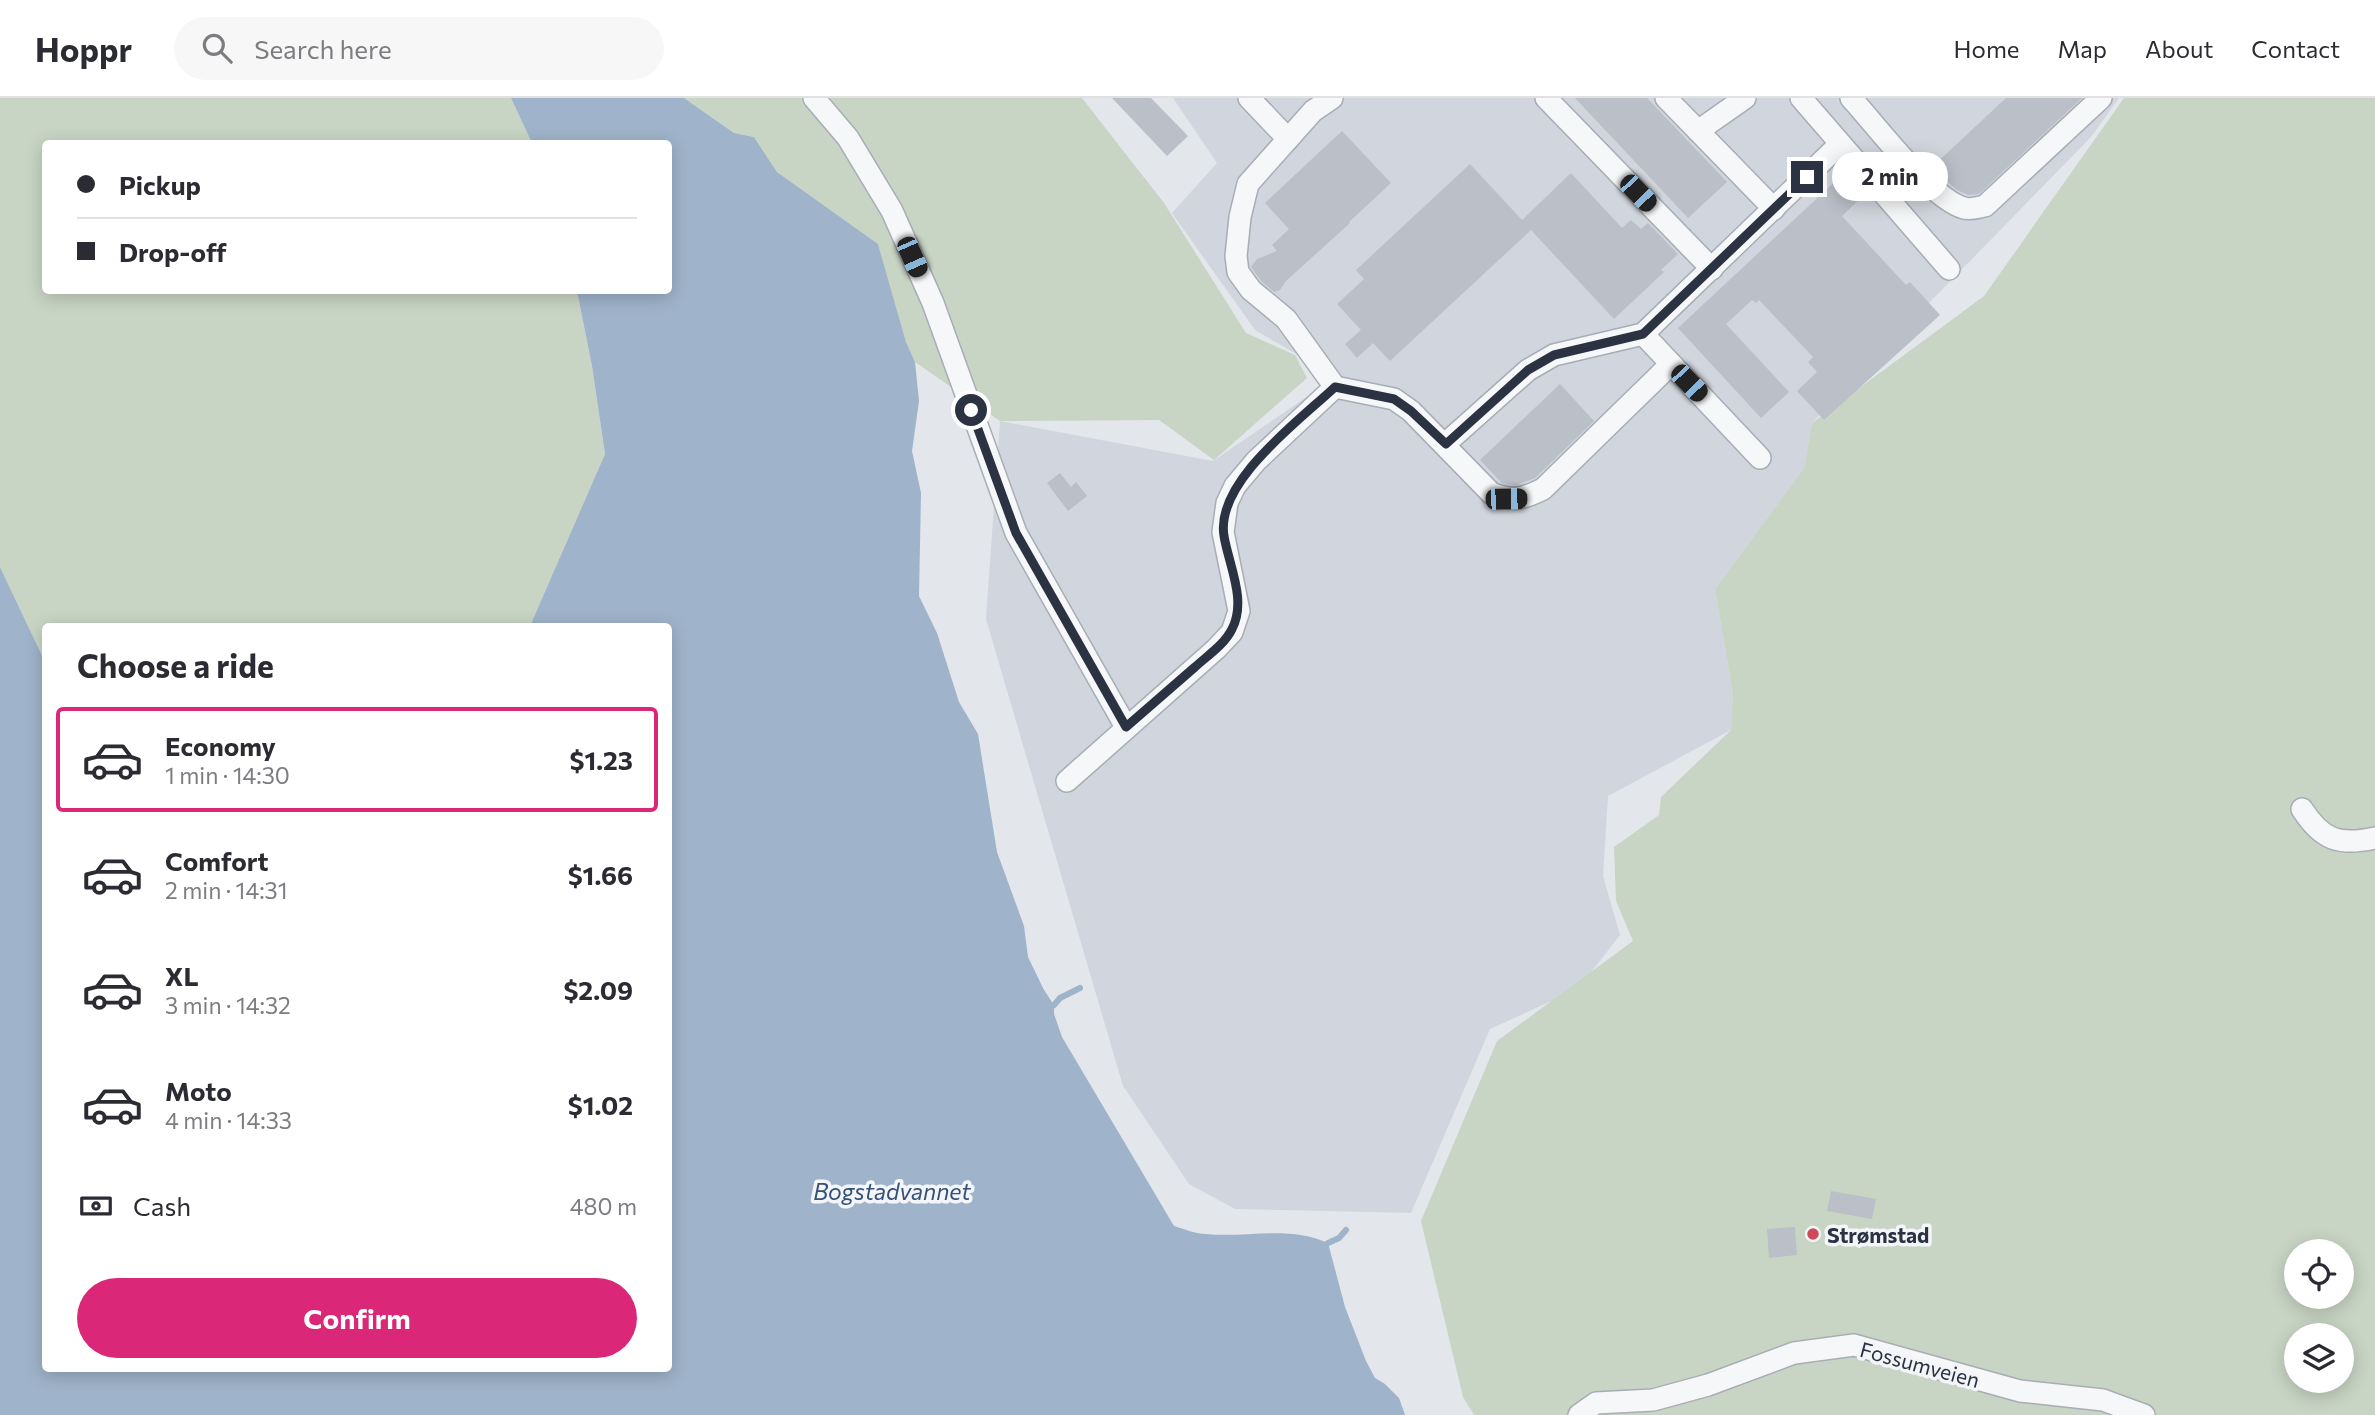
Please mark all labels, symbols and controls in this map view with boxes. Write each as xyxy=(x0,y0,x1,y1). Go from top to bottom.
search box xyxy=(174,17,664,80)
text: Hoppr xyxy=(35,28,132,69)
icon: search xyxy=(198,29,236,67)
text: Search here xyxy=(254,33,392,64)
text: Home xyxy=(1954,34,2020,63)
text: Map xyxy=(2058,34,2107,63)
text: About xyxy=(2145,34,2213,63)
text: Contact xyxy=(2251,34,2340,63)
callout: 2 min xyxy=(1832,153,1947,202)
route end xyxy=(1791,161,1823,193)
text: 2 min xyxy=(1861,162,1919,190)
text: Pickup xyxy=(119,169,201,200)
car xyxy=(1616,171,1661,215)
car xyxy=(894,234,931,280)
text: Drop-off xyxy=(119,236,226,267)
car xyxy=(1667,361,1712,405)
route start xyxy=(955,394,987,426)
car xyxy=(1485,488,1528,510)
text: Choose a ride xyxy=(77,645,274,685)
icon: car xyxy=(81,728,144,791)
text: Economy xyxy=(165,730,276,761)
text: $1.23 xyxy=(569,744,633,775)
text: 1 min · 14:30 xyxy=(165,761,290,789)
icon: car xyxy=(81,843,144,906)
text: Comfort xyxy=(165,845,268,876)
text: $1.66 xyxy=(568,859,633,890)
text: 2 min · 14:31 xyxy=(165,876,288,904)
icon: car xyxy=(81,958,144,1021)
text: XL xyxy=(165,960,199,991)
text: $2.09 xyxy=(563,974,633,1005)
text: 3 min · 14:32 xyxy=(165,991,291,1019)
icon: car xyxy=(81,1073,144,1136)
text: Moto xyxy=(165,1075,232,1106)
text: $1.02 xyxy=(568,1089,633,1120)
text: 4 min · 14:33 xyxy=(165,1106,292,1134)
water label: Bogstadvannet xyxy=(813,1177,971,1205)
icon: cash xyxy=(77,1187,115,1225)
text: Cash xyxy=(133,1190,191,1221)
text: 480 m xyxy=(570,1192,637,1220)
place label: Strømstad xyxy=(1827,1222,1929,1247)
marker: Strømstad xyxy=(1805,1226,1821,1242)
map controls xyxy=(2284,1239,2354,1393)
button: locate xyxy=(2284,1239,2354,1309)
button: Confirm xyxy=(77,1278,637,1358)
button: layers xyxy=(2284,1323,2354,1393)
street label: Fossumveien xyxy=(1857,1336,1983,1392)

